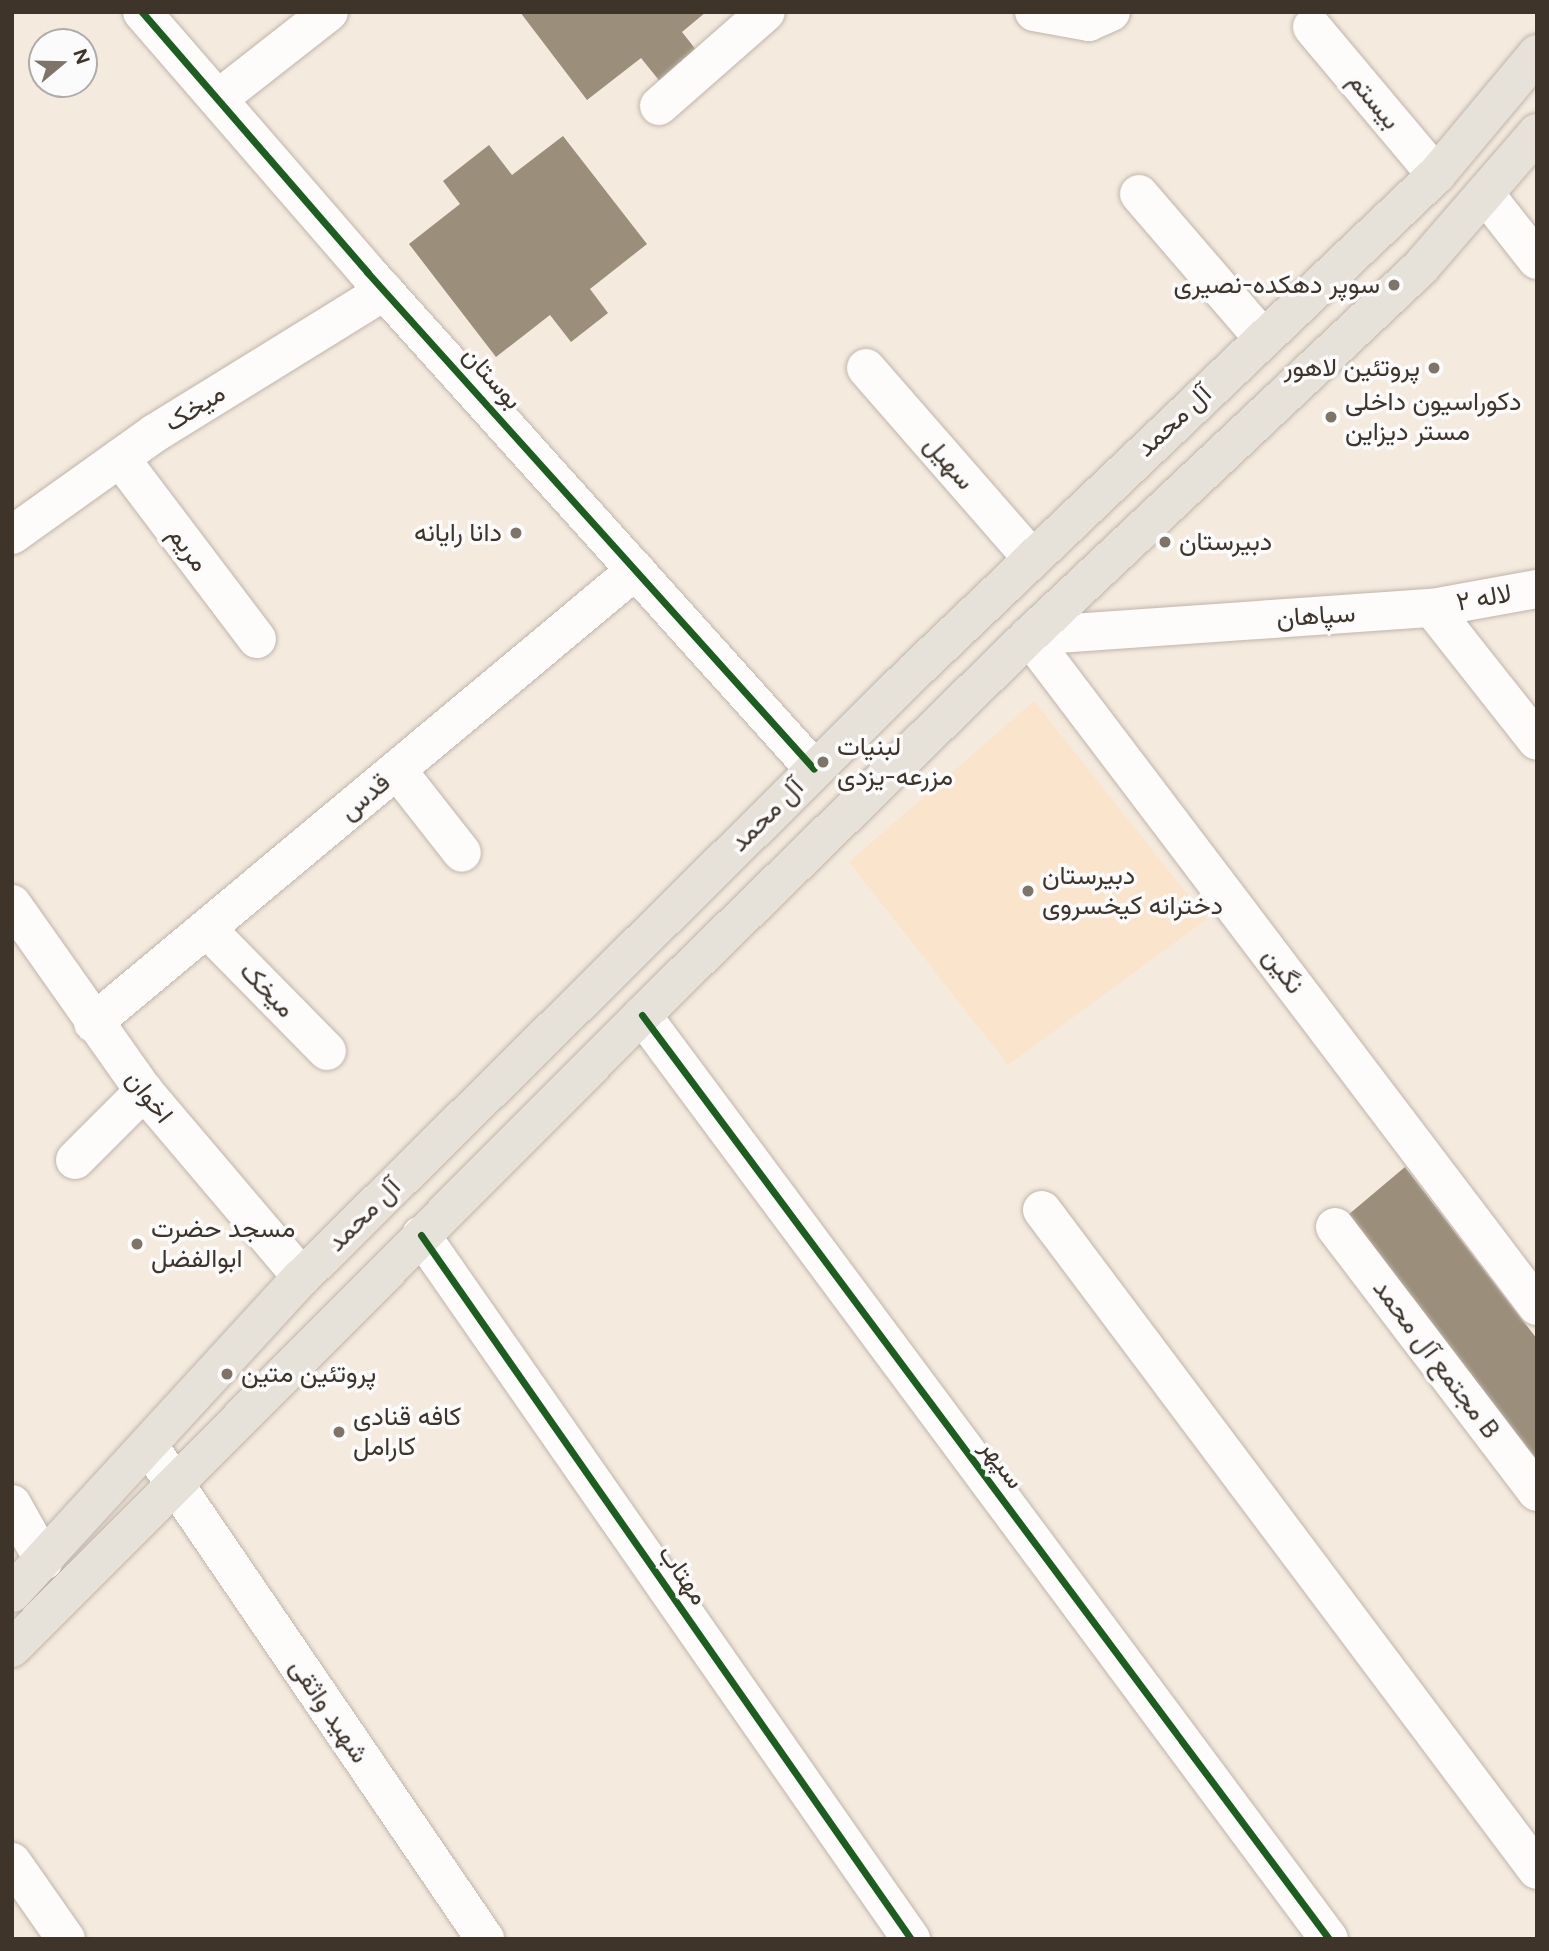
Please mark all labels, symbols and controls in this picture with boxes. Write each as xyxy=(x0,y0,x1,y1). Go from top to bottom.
north arrow xyxy=(28,28,98,98)
text: N xyxy=(68,46,95,67)
street label: بیستم xyxy=(1341,66,1407,136)
place label: سوپر دهکده-نصیری xyxy=(1173,269,1380,301)
marker: سوپر دهکده-نصیری xyxy=(1386,277,1402,293)
street label: بوستان xyxy=(456,340,528,416)
place label: پروتئین لاهور xyxy=(1284,352,1420,384)
marker: پروتئین لاهور xyxy=(1426,360,1442,376)
street label: میخک xyxy=(159,377,231,439)
street label: آل محمد xyxy=(1130,379,1218,463)
place label: دکوراسیون داخلی مستر دیزاین xyxy=(1345,386,1521,448)
marker: دکوراسیون داخلی مستر دیزاین xyxy=(1323,409,1339,425)
street label: سهیل xyxy=(917,430,981,496)
place label: دانا رایانه xyxy=(414,517,502,549)
street label: مریم xyxy=(161,520,215,578)
marker: دانا رایانه xyxy=(508,525,524,541)
place label: دبیرستان xyxy=(1179,526,1272,558)
marker: دبیرستان xyxy=(1157,534,1173,550)
street label: لاله ۲ xyxy=(1454,578,1514,618)
street label: سپاهان xyxy=(1275,598,1357,634)
place label: لبنیات مزرعه-یزدی xyxy=(837,731,953,792)
marker: لبنیات مزرعه-یزدی xyxy=(815,754,831,770)
street label: قدس xyxy=(333,767,397,827)
street label: آل محمد xyxy=(724,772,810,858)
place label: دبیرستان دخترانه کیخسروی xyxy=(1042,860,1223,922)
marker: دبیرستان دخترانه کیخسروی xyxy=(1020,883,1036,899)
street label: نگین xyxy=(1256,942,1310,1000)
street label: میخک xyxy=(233,956,301,1024)
street label: اخوان xyxy=(119,1064,179,1130)
street label: آل محمد xyxy=(321,1172,407,1258)
place label: مسجد حضرت ابوالفضل xyxy=(151,1213,295,1274)
marker: مسجد حضرت ابوالفضل xyxy=(129,1236,145,1252)
street label: مجتمع آل محمد B xyxy=(1366,1273,1506,1445)
place label: پروتئین متین xyxy=(241,1358,376,1390)
marker: پروتئین متین xyxy=(219,1366,235,1382)
place label: کافه قنادی کارامل xyxy=(353,1401,461,1462)
marker: کافه قنادی کارامل xyxy=(331,1424,347,1440)
street label: سپهر xyxy=(973,1433,1031,1495)
street label: مهتاب xyxy=(651,1539,715,1611)
street label: شهید واثقی xyxy=(283,1653,375,1769)

